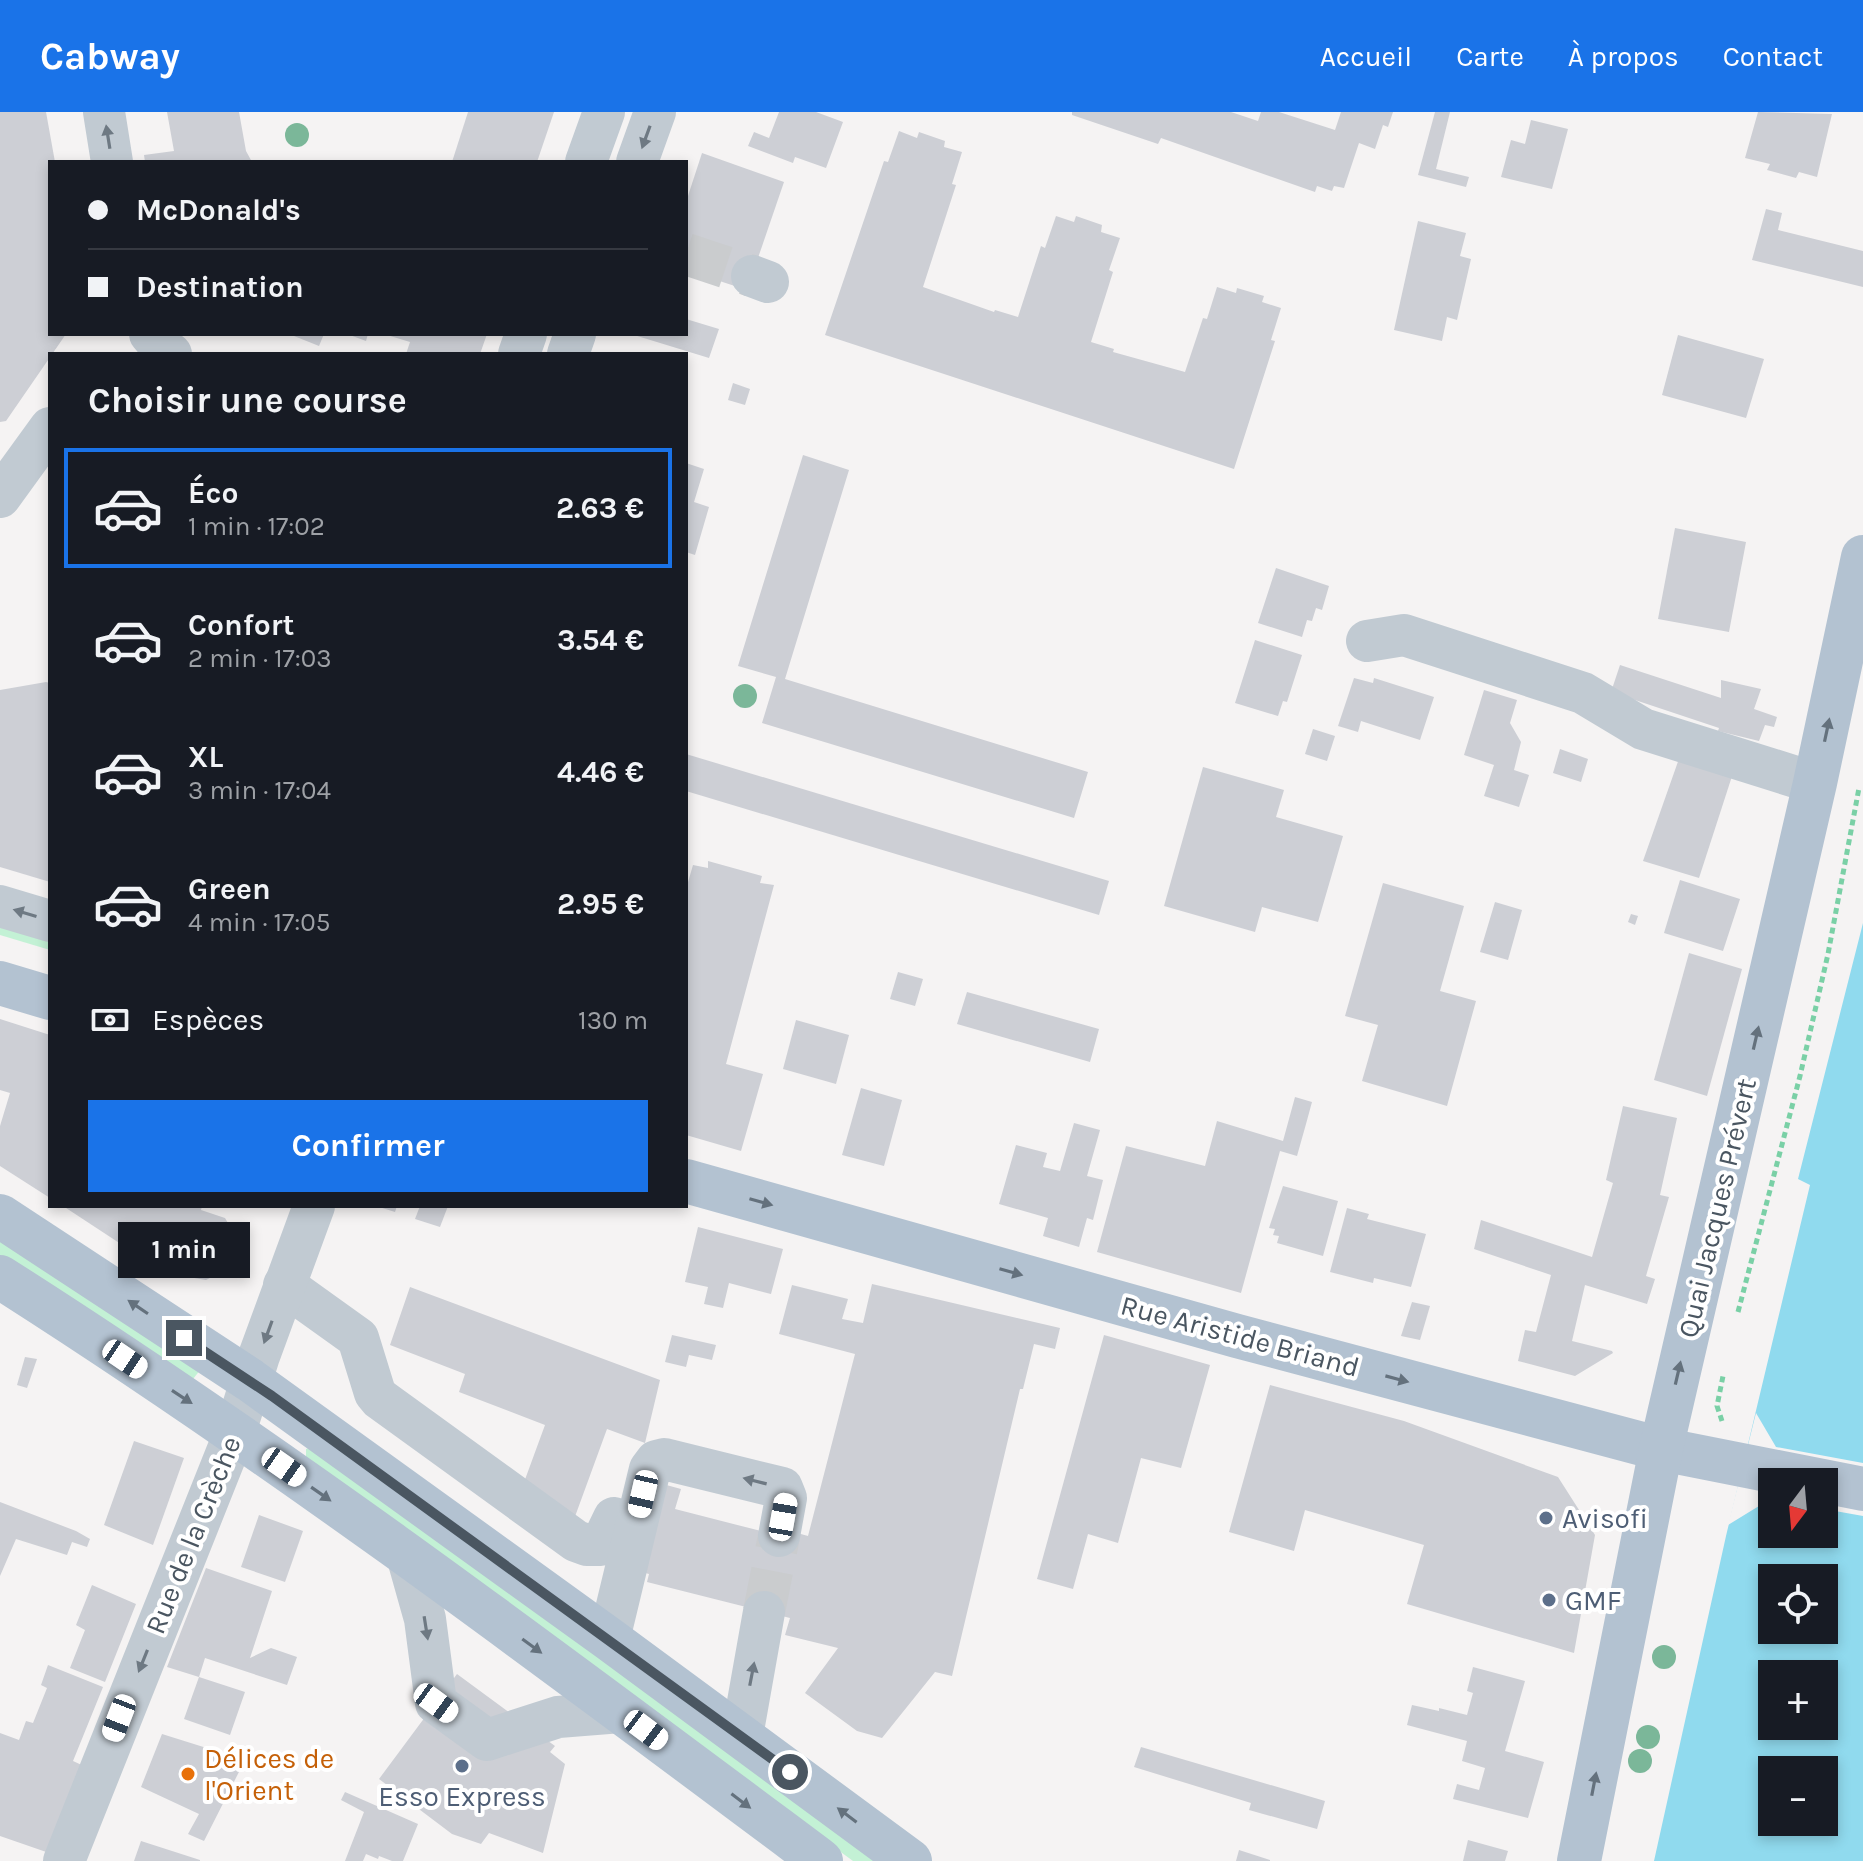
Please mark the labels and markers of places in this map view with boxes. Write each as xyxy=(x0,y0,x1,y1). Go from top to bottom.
place label: Avisofi xyxy=(1562,1502,1648,1535)
marker: Avisofi xyxy=(1537,1509,1555,1527)
place label: GMF xyxy=(1565,1584,1621,1617)
marker: GMF xyxy=(1540,1591,1558,1609)
place label: Délices de l'Orient xyxy=(204,1742,334,1807)
marker: Esso Express xyxy=(453,1757,471,1775)
marker: Délices de l'Orient xyxy=(179,1765,197,1783)
place label: Esso Express xyxy=(378,1780,546,1813)

